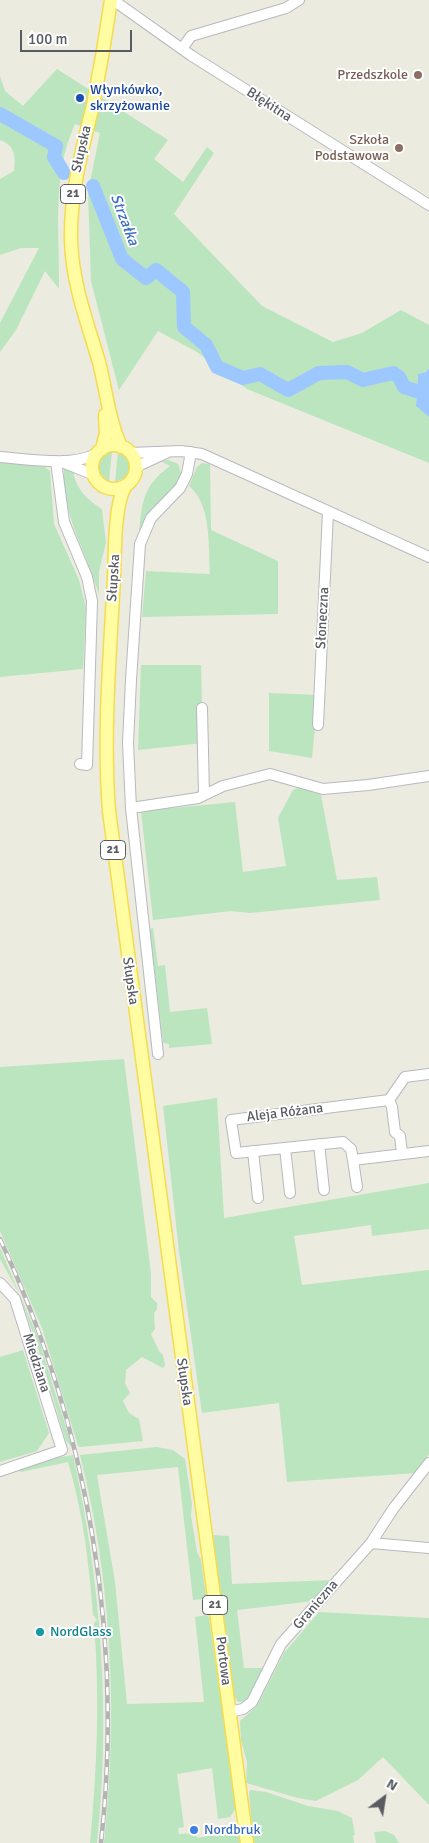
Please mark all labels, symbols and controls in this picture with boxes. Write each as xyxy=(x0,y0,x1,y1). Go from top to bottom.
scale bar xyxy=(22,20,135,52)
text: 100 m xyxy=(28,30,68,48)
place label: Przedszkole xyxy=(337,67,408,83)
marker: Przedszkole xyxy=(412,69,424,81)
place label: Włynkówko, skrzyżowanie xyxy=(90,82,170,114)
street label: Błękitna xyxy=(243,84,295,126)
marker: Włynkówko, skrzyżowanie xyxy=(74,92,86,104)
street label: Słupska xyxy=(68,124,96,174)
place label: Szkoła Podstawowa xyxy=(315,132,389,164)
marker: Szkoła Podstawowa xyxy=(393,142,405,154)
road number: 21 xyxy=(60,184,86,203)
water label: Strzałka xyxy=(106,192,142,248)
street label: Słupska xyxy=(104,554,124,602)
street label: Słoneczna xyxy=(313,587,333,649)
road number: 21 xyxy=(100,840,126,860)
street label: Słupska xyxy=(118,956,142,1006)
street label: Aleja Różana xyxy=(246,1100,324,1126)
street label: Miedziana xyxy=(19,1331,53,1395)
street label: Słupska xyxy=(172,1357,196,1407)
street label: Graniczna xyxy=(290,1577,342,1633)
road number: 21 xyxy=(202,1596,228,1614)
place label: NordGlass xyxy=(50,1624,112,1640)
marker: NordGlass xyxy=(34,1626,46,1638)
street label: Portowa xyxy=(212,1636,234,1686)
north arrow xyxy=(359,1773,409,1823)
text: N xyxy=(383,1775,401,1795)
place label: Nordbruk xyxy=(204,1822,260,1838)
marker: Nordbruk xyxy=(188,1824,200,1836)

